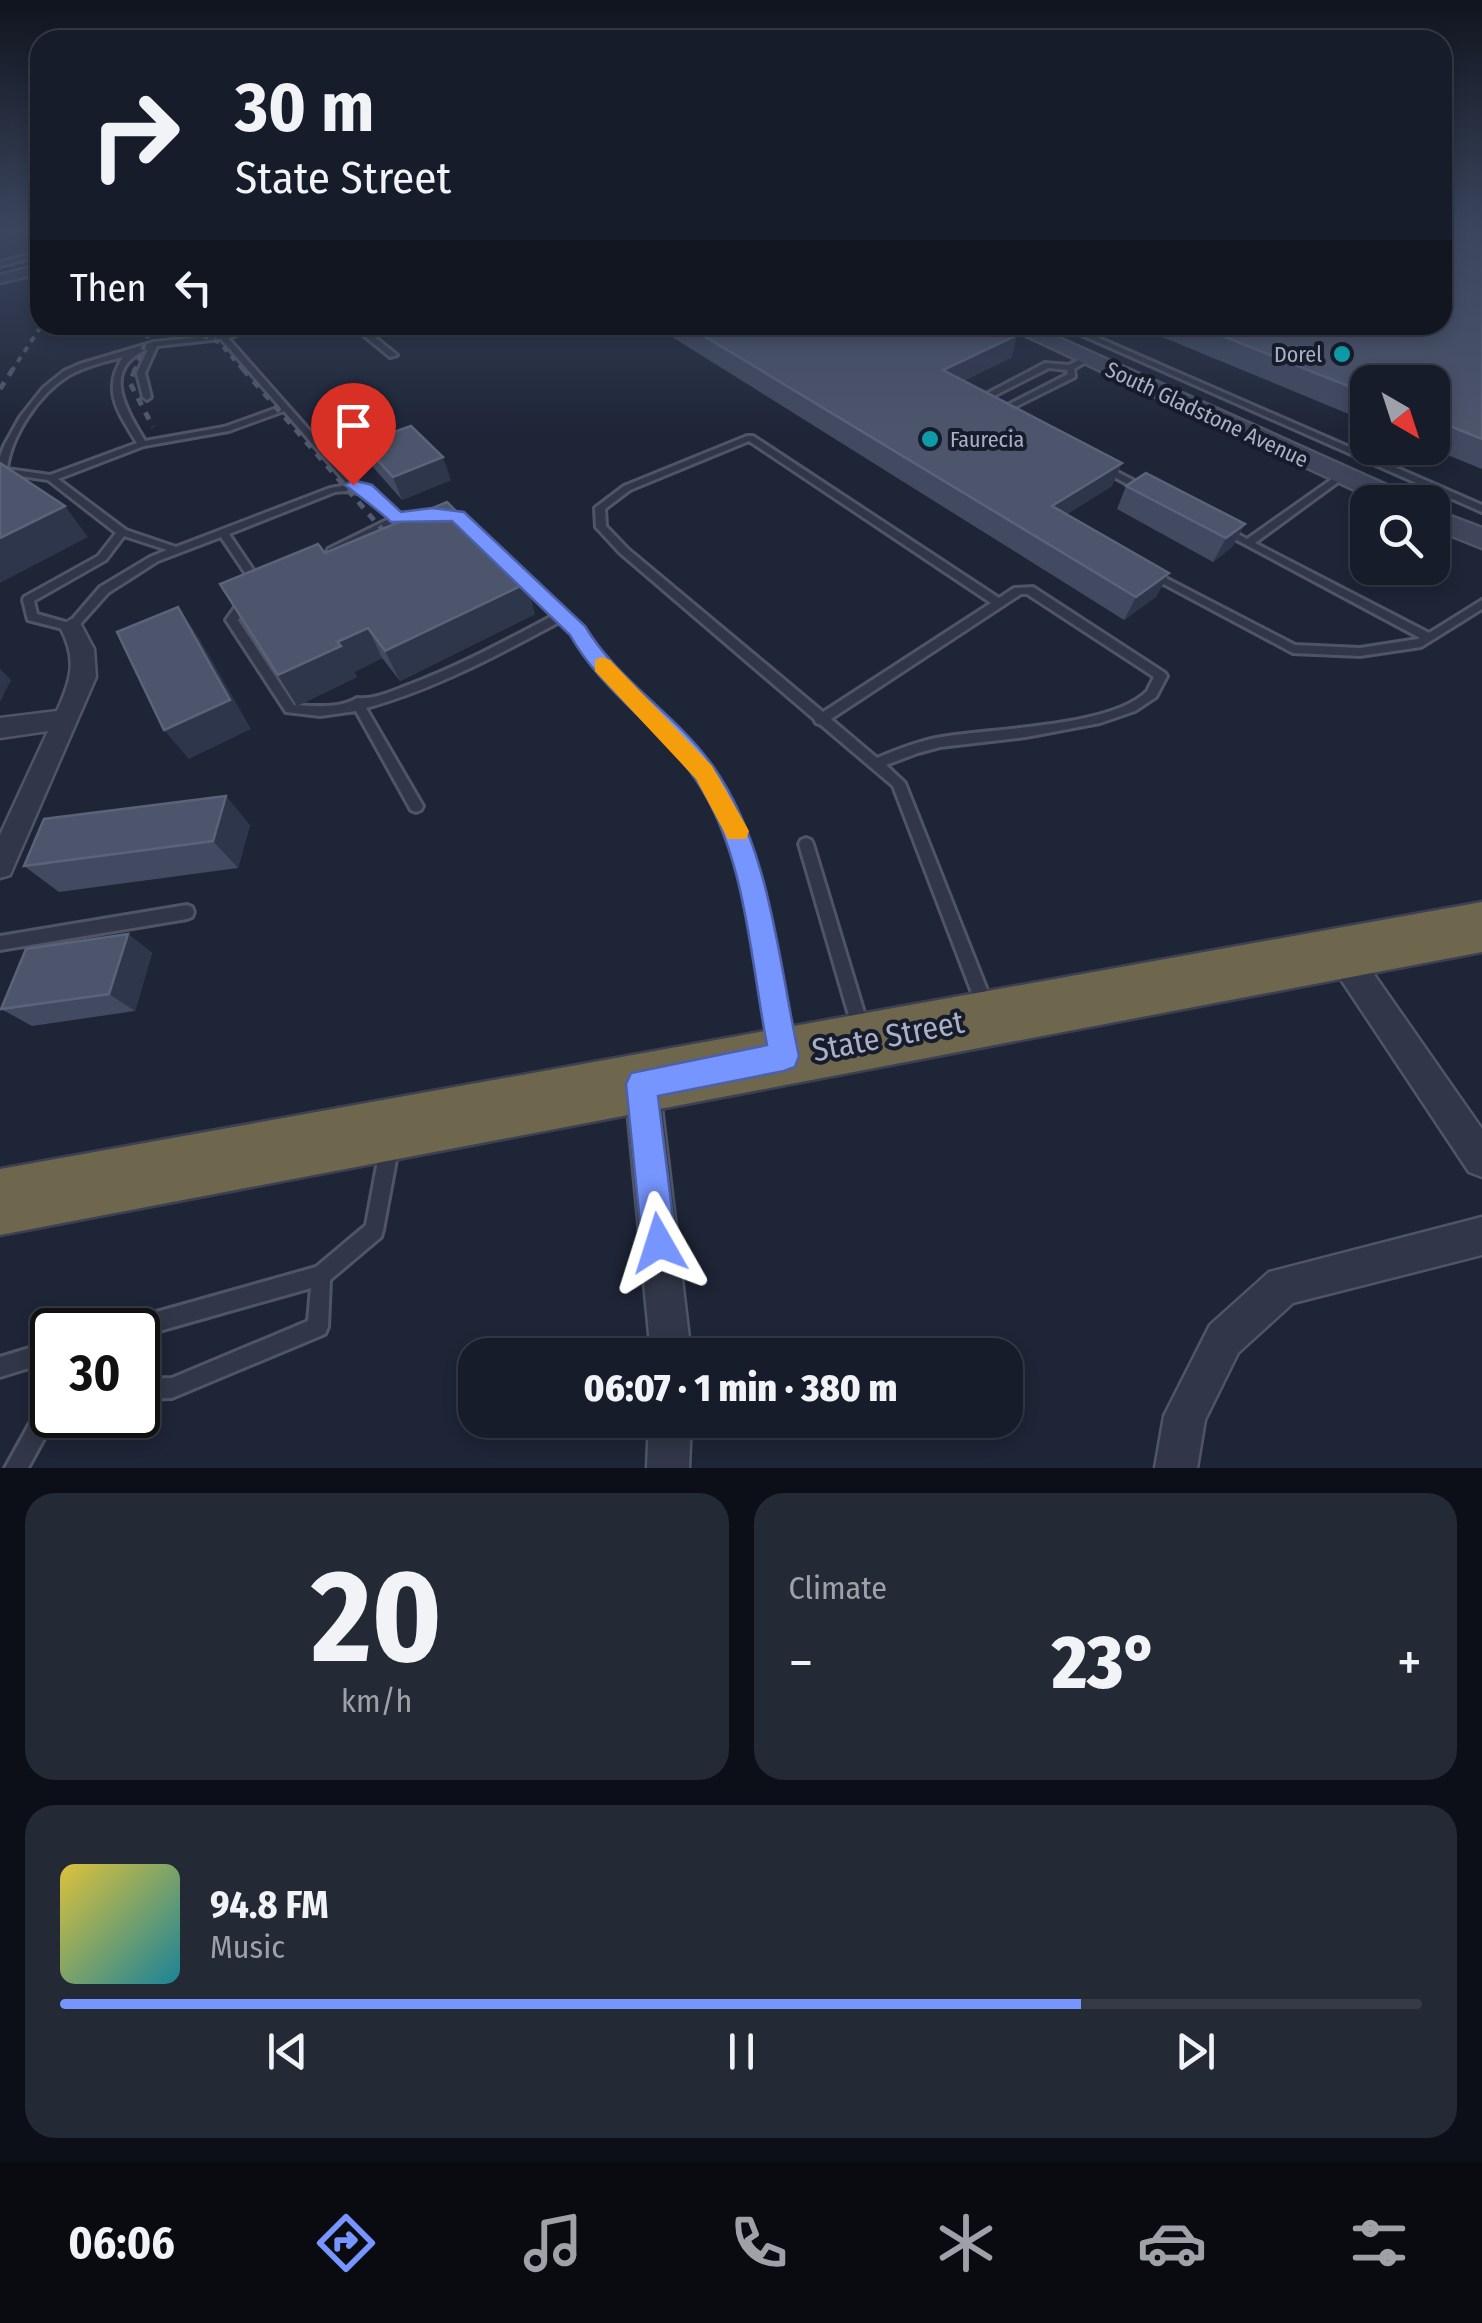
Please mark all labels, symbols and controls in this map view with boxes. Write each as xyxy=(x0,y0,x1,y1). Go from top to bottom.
text: 30 m xyxy=(235,66,374,150)
icon: right xyxy=(70,70,200,200)
text: State Street xyxy=(235,151,451,205)
icon: left xyxy=(166,260,221,315)
text: Then xyxy=(70,265,146,311)
place label: Dorel xyxy=(1274,341,1322,368)
marker: Dorel xyxy=(1331,343,1353,365)
street label: South Gladstone Avenue xyxy=(1101,356,1312,473)
north arrow xyxy=(1350,365,1450,465)
map controls xyxy=(1350,365,1450,585)
pin xyxy=(311,383,396,486)
icon: arrive xyxy=(326,398,381,453)
place label: Faurecia xyxy=(950,426,1024,453)
marker: Faurecia xyxy=(919,428,941,450)
button: search xyxy=(1350,485,1450,585)
street label: State Street xyxy=(809,1003,968,1069)
position arrow xyxy=(607,1191,711,1295)
speed limit sign: 30 xyxy=(30,1308,160,1438)
text: 06:07 · 1 min · 380 m xyxy=(584,1365,897,1411)
text: 20 xyxy=(311,1539,442,1695)
text: Climate xyxy=(789,1569,887,1607)
text: 23° xyxy=(1052,1618,1158,1708)
text: − xyxy=(789,1630,813,1696)
text: + xyxy=(1397,1630,1422,1696)
text: km/h xyxy=(341,1682,412,1720)
text: 94.8 FM xyxy=(210,1882,329,1928)
text: Music xyxy=(210,1928,285,1966)
icon: previous xyxy=(260,2024,315,2079)
icon: pause xyxy=(714,2024,769,2079)
icon: next xyxy=(1168,2024,1223,2079)
icon: directions xyxy=(311,2208,381,2278)
icon: music xyxy=(518,2208,588,2278)
icon: phone xyxy=(724,2208,794,2278)
icon: climate xyxy=(931,2208,1001,2278)
icon: car xyxy=(1137,2208,1207,2278)
icon: filters xyxy=(1344,2208,1414,2278)
text: 06:06 xyxy=(68,2216,175,2270)

